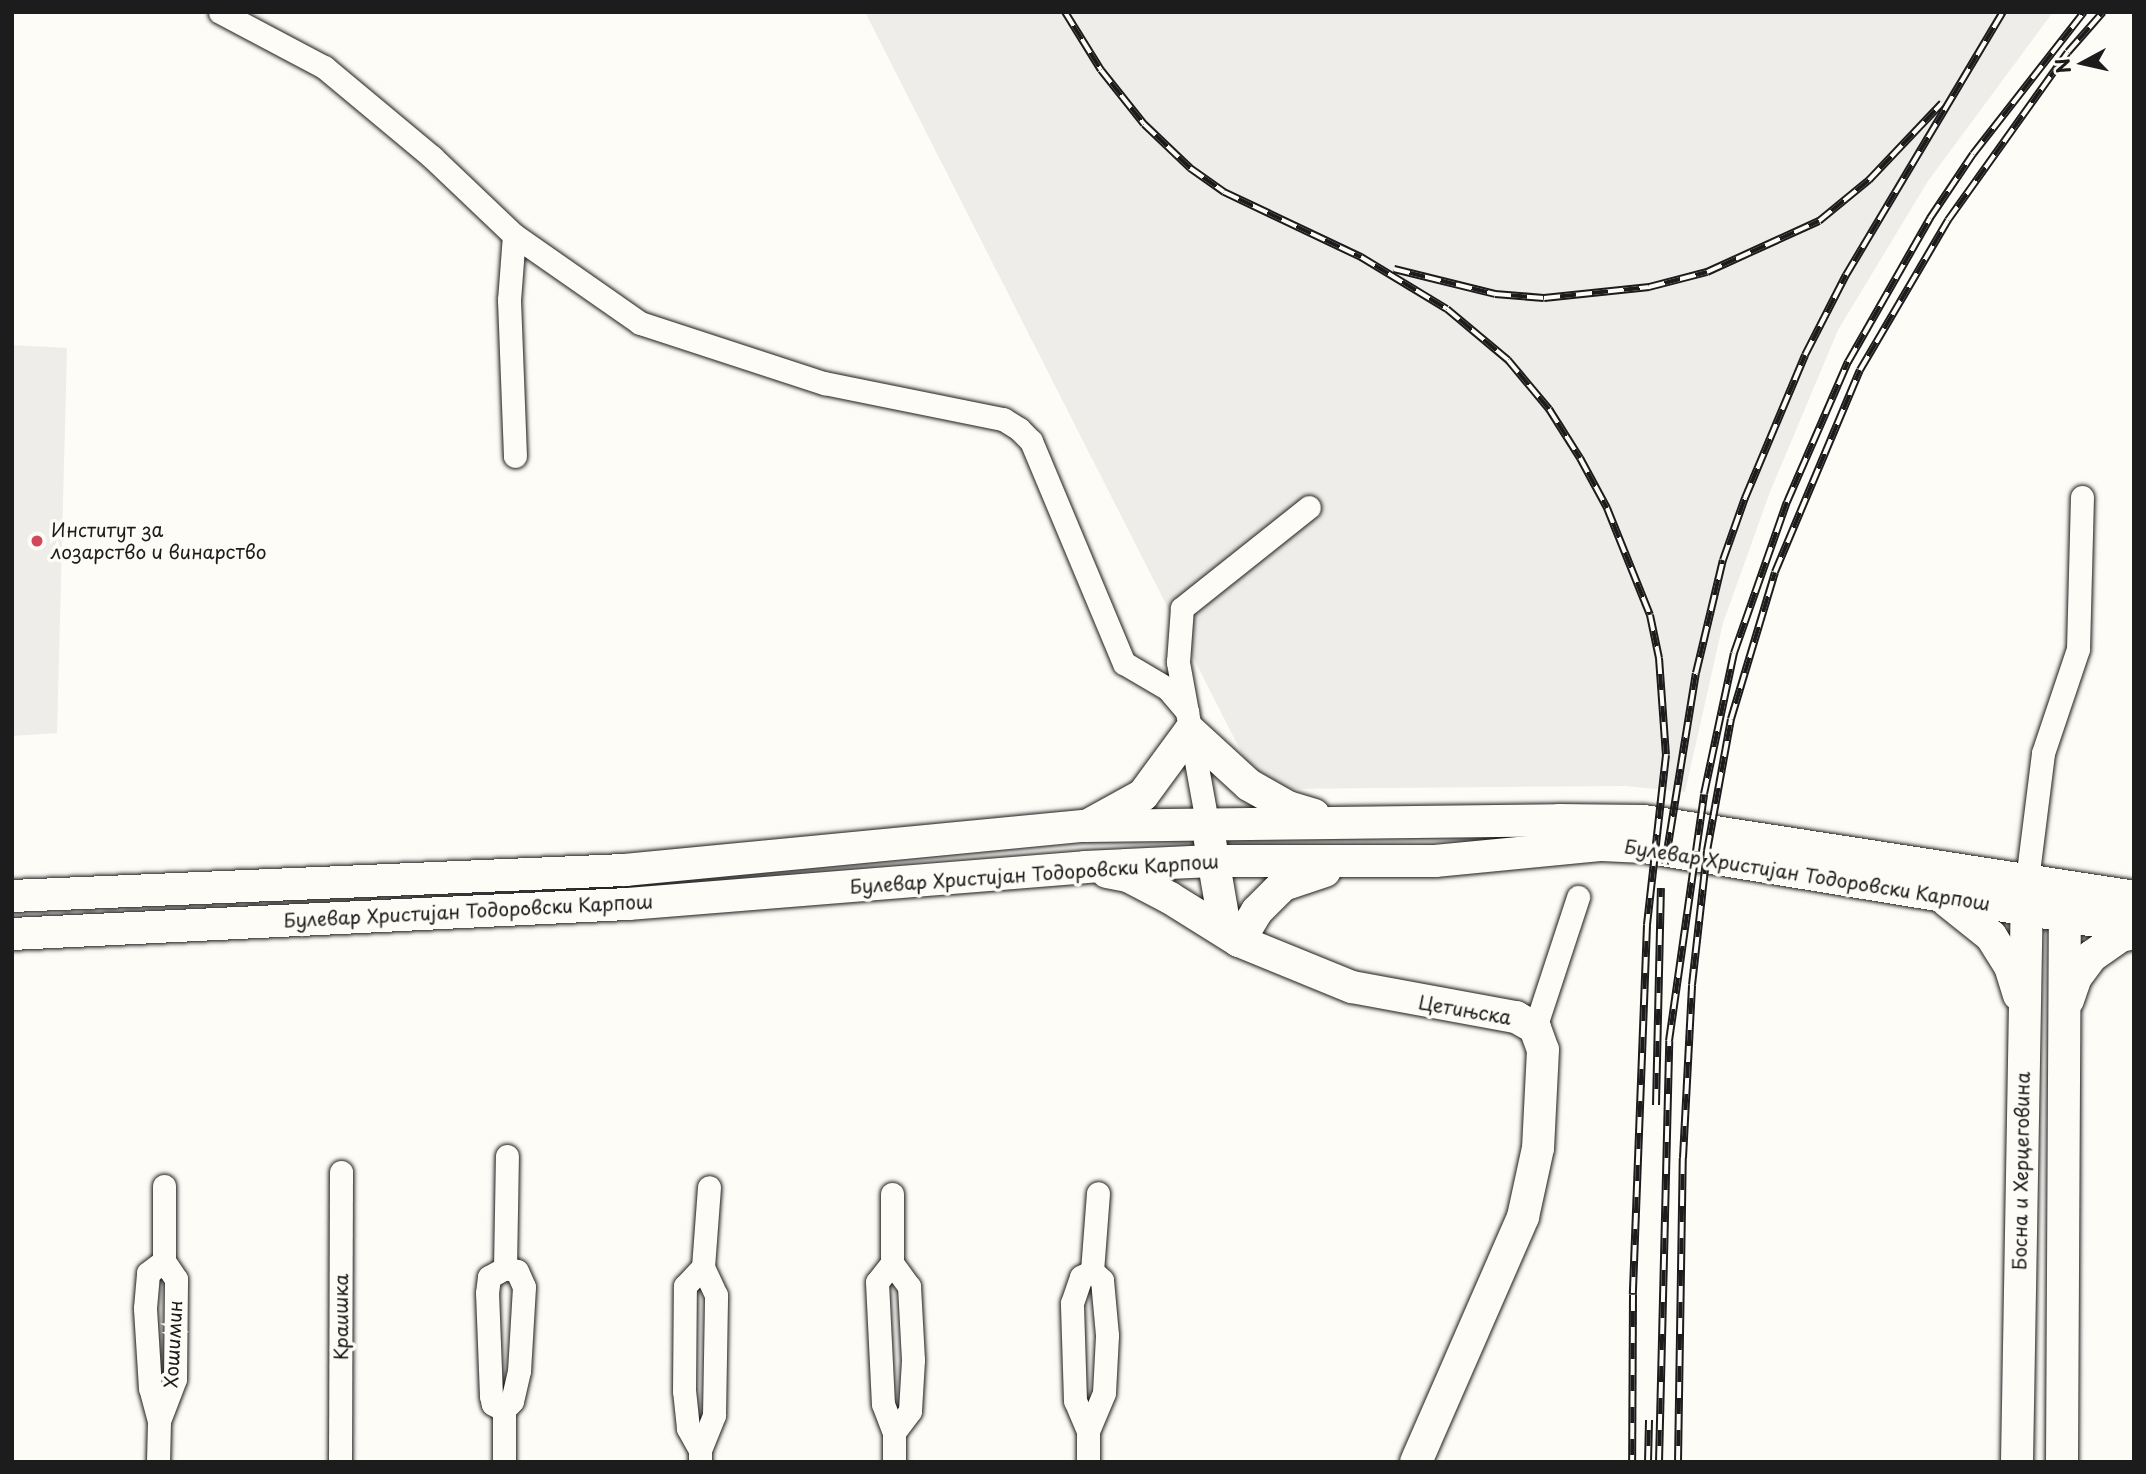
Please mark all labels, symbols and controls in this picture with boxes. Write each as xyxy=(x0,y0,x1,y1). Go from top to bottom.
north arrow xyxy=(2048,28,2118,98)
text: N xyxy=(2047,57,2077,75)
place label: Институт за лозарство и винарство xyxy=(51,519,267,563)
marker: Институт за лозарство и винарство xyxy=(29,533,45,549)
street label: Булевар Христијан Тодоровски Карпош xyxy=(1621,835,1993,915)
street label: Булевар Христијан Тодоровски Карпош xyxy=(848,850,1220,898)
street label: Булевар Христијан Тодоровски Карпош xyxy=(282,890,654,932)
street label: Цетињска xyxy=(1417,991,1513,1029)
street label: Босна и Херцеговина xyxy=(2008,1071,2034,1271)
street label: Краишка xyxy=(330,1274,352,1360)
street label: Хошимин xyxy=(159,1300,187,1388)

